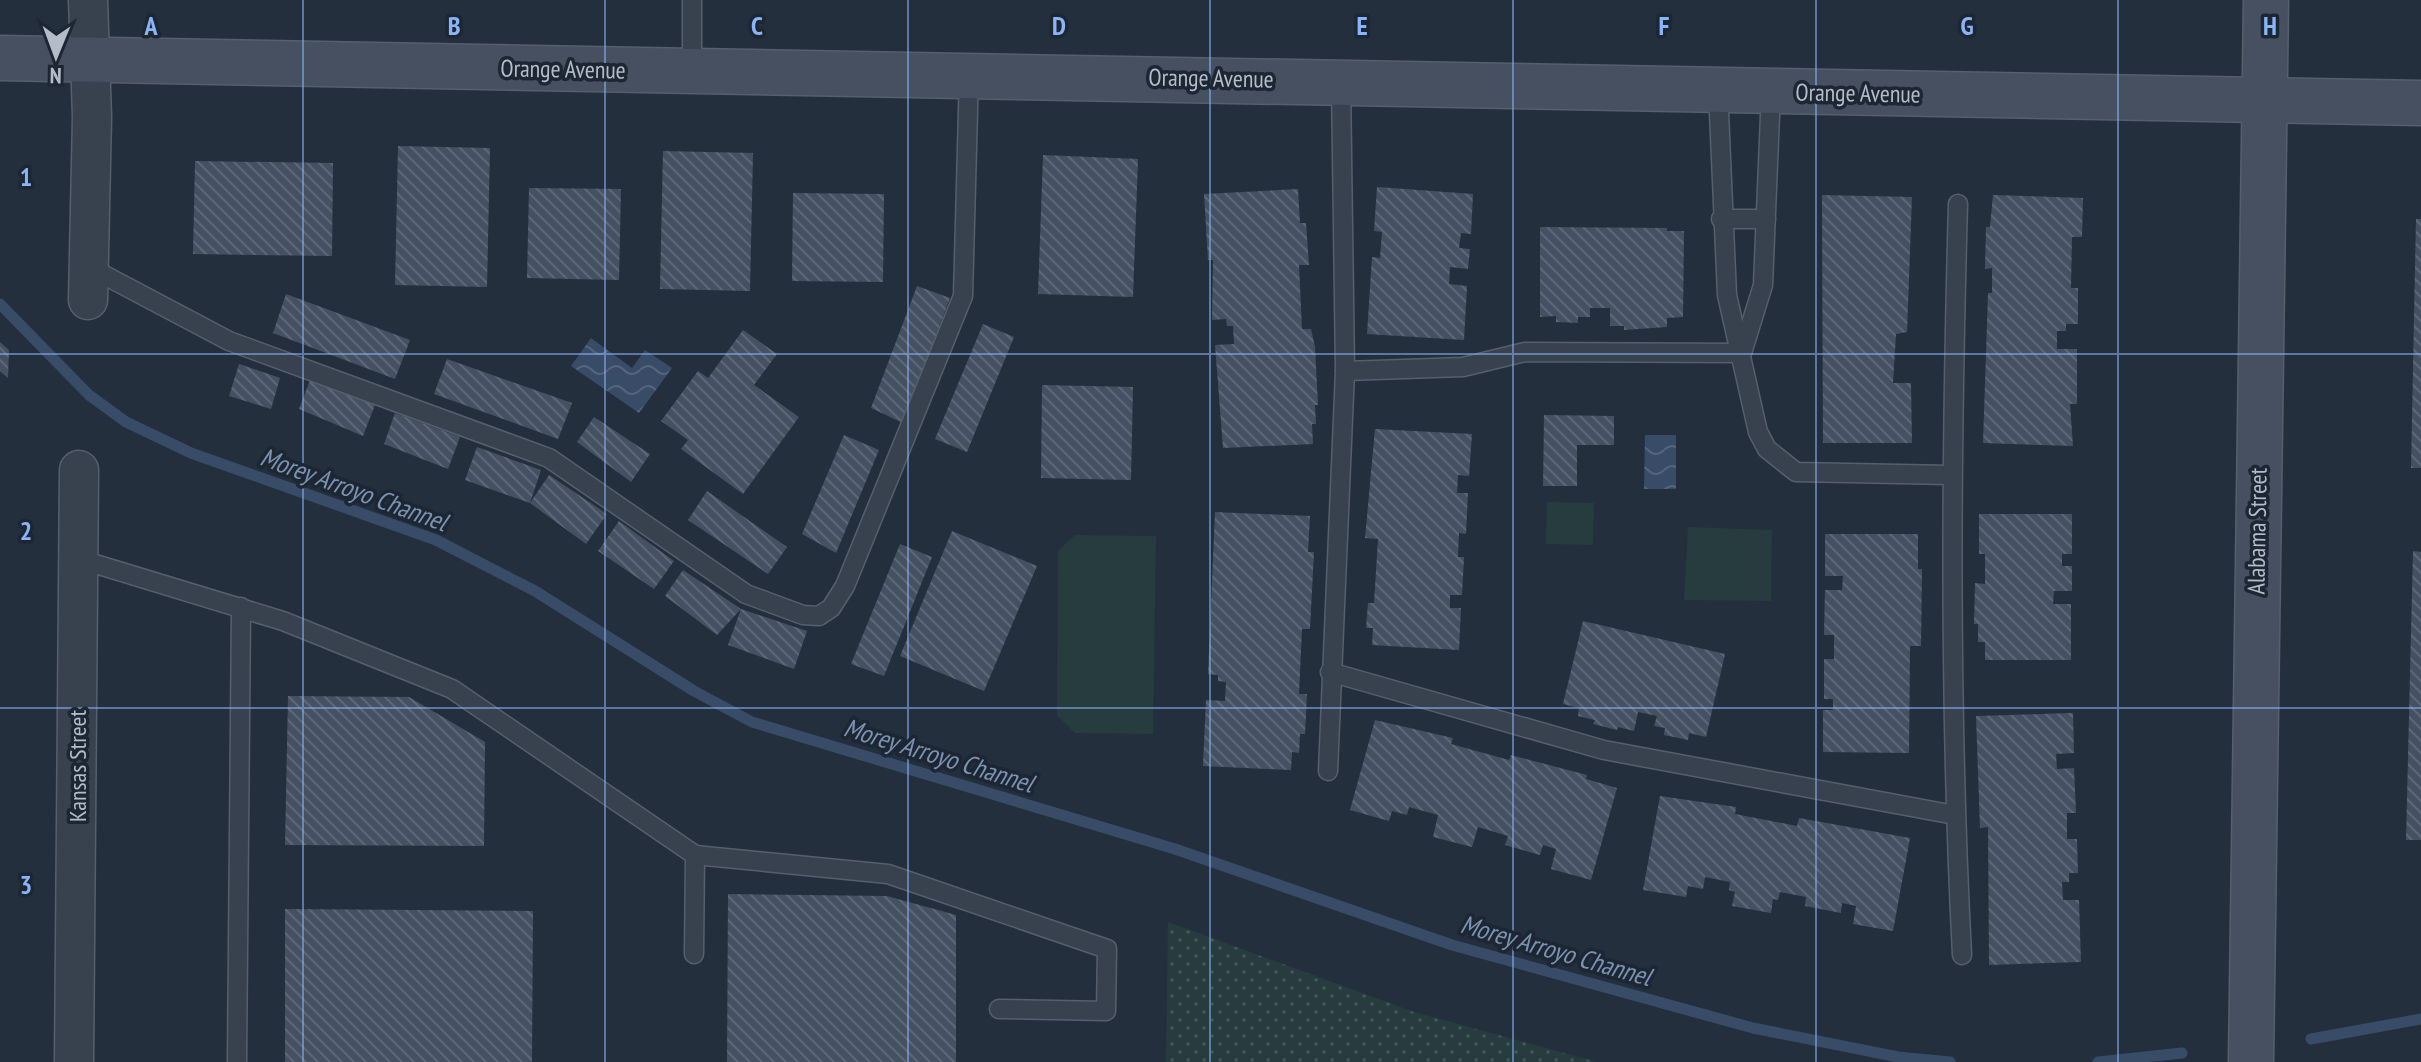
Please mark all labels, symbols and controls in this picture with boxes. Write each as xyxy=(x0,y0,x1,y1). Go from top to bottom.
text: A xyxy=(143,9,158,42)
text: B xyxy=(448,9,461,42)
text: C xyxy=(751,9,763,42)
text: D xyxy=(1052,9,1066,42)
text: E xyxy=(1356,9,1368,42)
text: F xyxy=(1659,9,1670,42)
text: G xyxy=(1960,9,1974,42)
text: H xyxy=(2263,9,2277,42)
north arrow xyxy=(16,16,96,96)
street label: Orange Avenue xyxy=(500,52,626,86)
street label: Orange Avenue xyxy=(1148,61,1274,95)
text: N xyxy=(49,62,62,90)
street label: Orange Avenue xyxy=(1795,76,1921,110)
text: 1 xyxy=(20,160,32,193)
water label: Morey Arroyo Channel xyxy=(256,440,455,539)
street label: Alabama Street xyxy=(2240,467,2274,595)
text: 2 xyxy=(20,514,32,547)
street label: Kansas Street xyxy=(62,710,93,822)
water label: Morey Arroyo Channel xyxy=(840,711,1041,800)
text: 3 xyxy=(20,868,32,901)
water label: Morey Arroyo Channel xyxy=(1457,907,1658,994)

